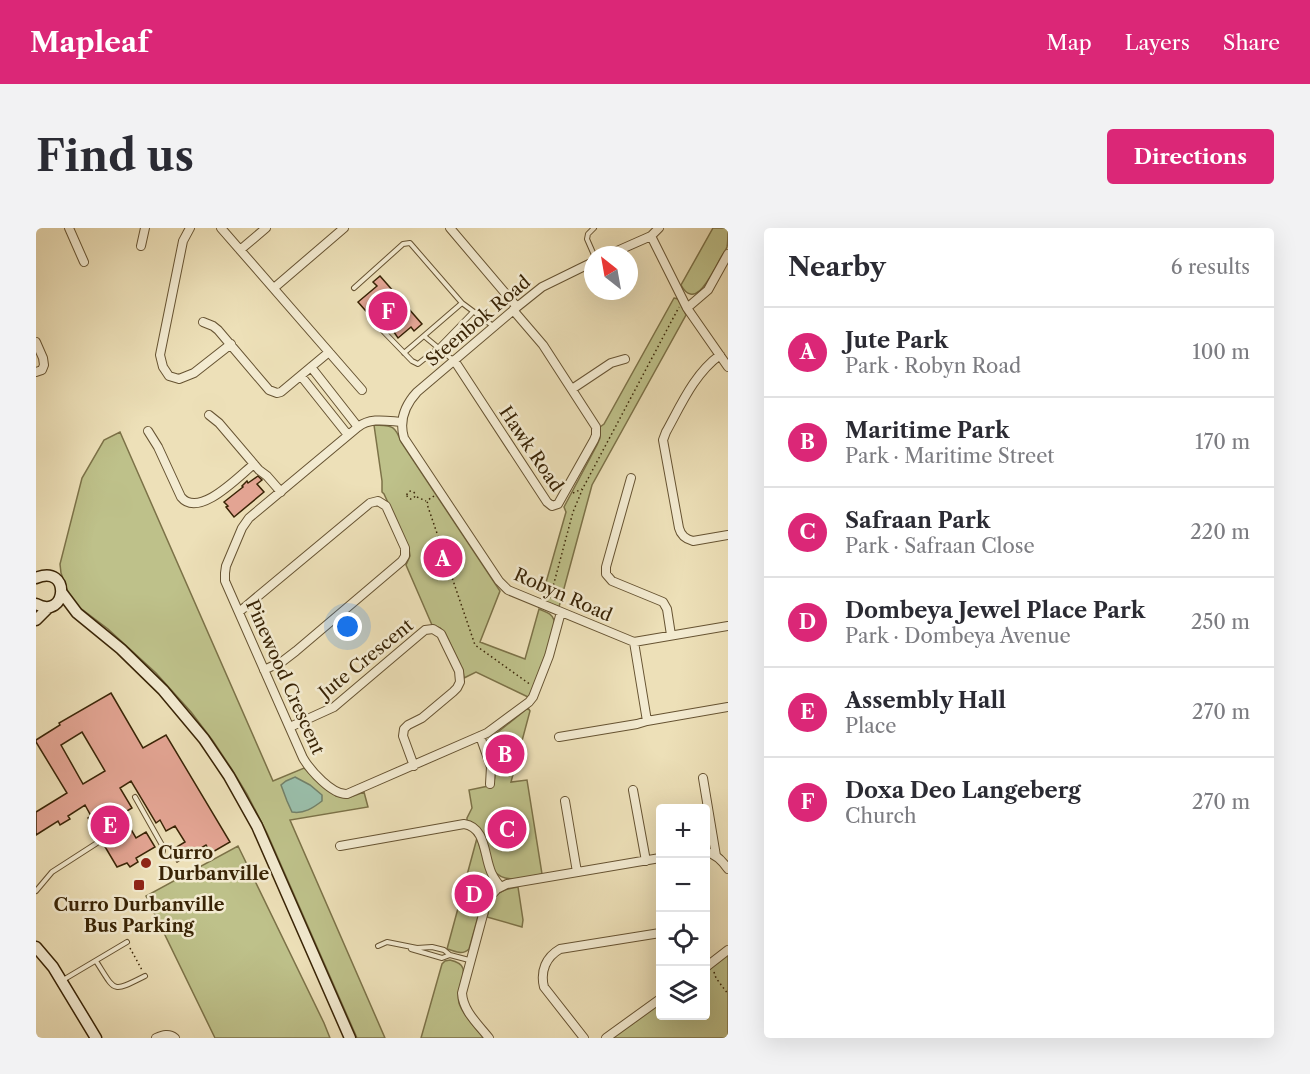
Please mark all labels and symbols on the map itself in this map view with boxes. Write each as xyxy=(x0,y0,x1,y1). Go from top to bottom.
north arrow xyxy=(584,246,638,300)
street label: Steenbok Road xyxy=(421,271,535,371)
pin: F xyxy=(368,288,408,334)
street label: Hawk Road xyxy=(494,402,568,496)
pin: A xyxy=(424,536,462,580)
street label: Robyn Road xyxy=(511,564,616,626)
street label: Pinewood Crescent xyxy=(241,596,329,758)
your location xyxy=(333,612,362,641)
street label: Jute Crescent xyxy=(312,614,418,706)
pin: B xyxy=(486,732,524,776)
pin: E xyxy=(90,802,130,848)
pin: C xyxy=(488,806,526,852)
place label: Curro Durbanville xyxy=(158,842,270,885)
marker: Curro Durbanville xyxy=(139,856,153,870)
pin: D xyxy=(454,872,494,916)
marker: Curro Durbanville Bus Parking xyxy=(132,878,146,892)
place label: Curro Durbanville Bus Parking xyxy=(53,894,225,937)

